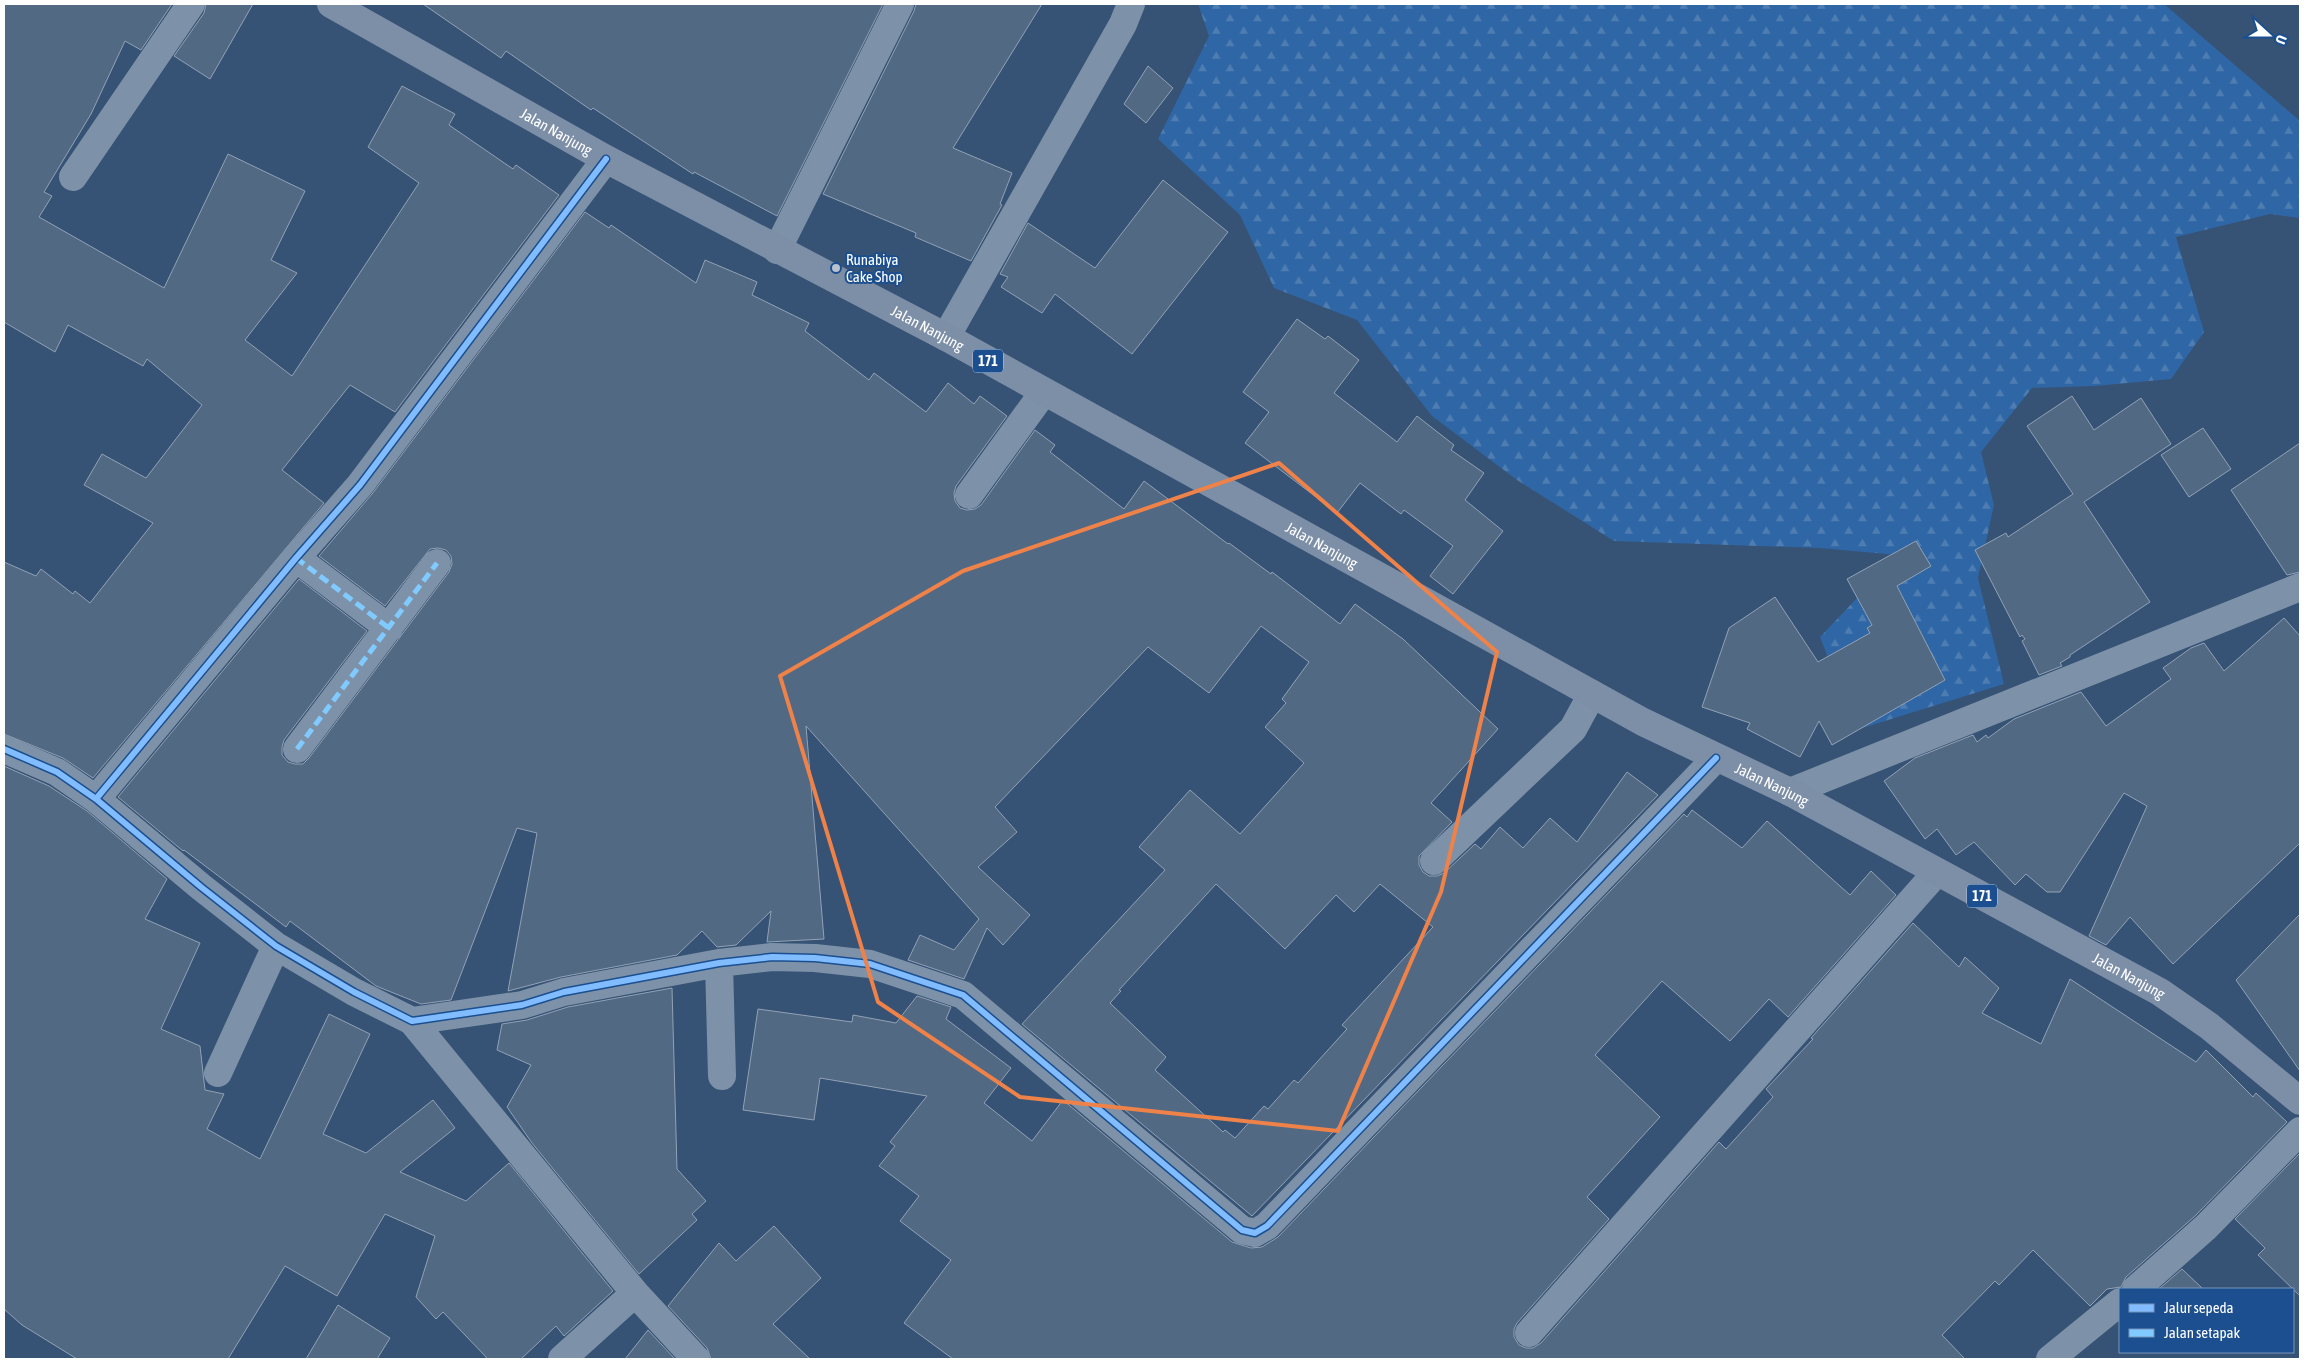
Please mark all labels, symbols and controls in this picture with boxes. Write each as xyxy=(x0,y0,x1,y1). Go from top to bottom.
north arrow xyxy=(2244,10,2294,60)
text: U xyxy=(2272,33,2290,46)
street label: Jalan Nanjung xyxy=(518,104,596,158)
place label: Runabiya Cake Shop xyxy=(846,251,903,285)
marker: Runabiya Cake Shop xyxy=(830,262,842,274)
street label: Jalan Nanjung xyxy=(889,302,968,354)
road number: 171 xyxy=(973,350,1003,372)
street label: Jalan Nanjung xyxy=(1283,518,1361,572)
street label: Jalan Nanjung xyxy=(1733,759,1812,809)
road number: 171 xyxy=(1967,884,1997,908)
street label: Jalan Nanjung xyxy=(2090,949,2169,1002)
legend xyxy=(2119,1288,2294,1353)
text: Jalur sepeda xyxy=(2164,1299,2234,1316)
text: Jalan setapak xyxy=(2164,1324,2241,1341)

